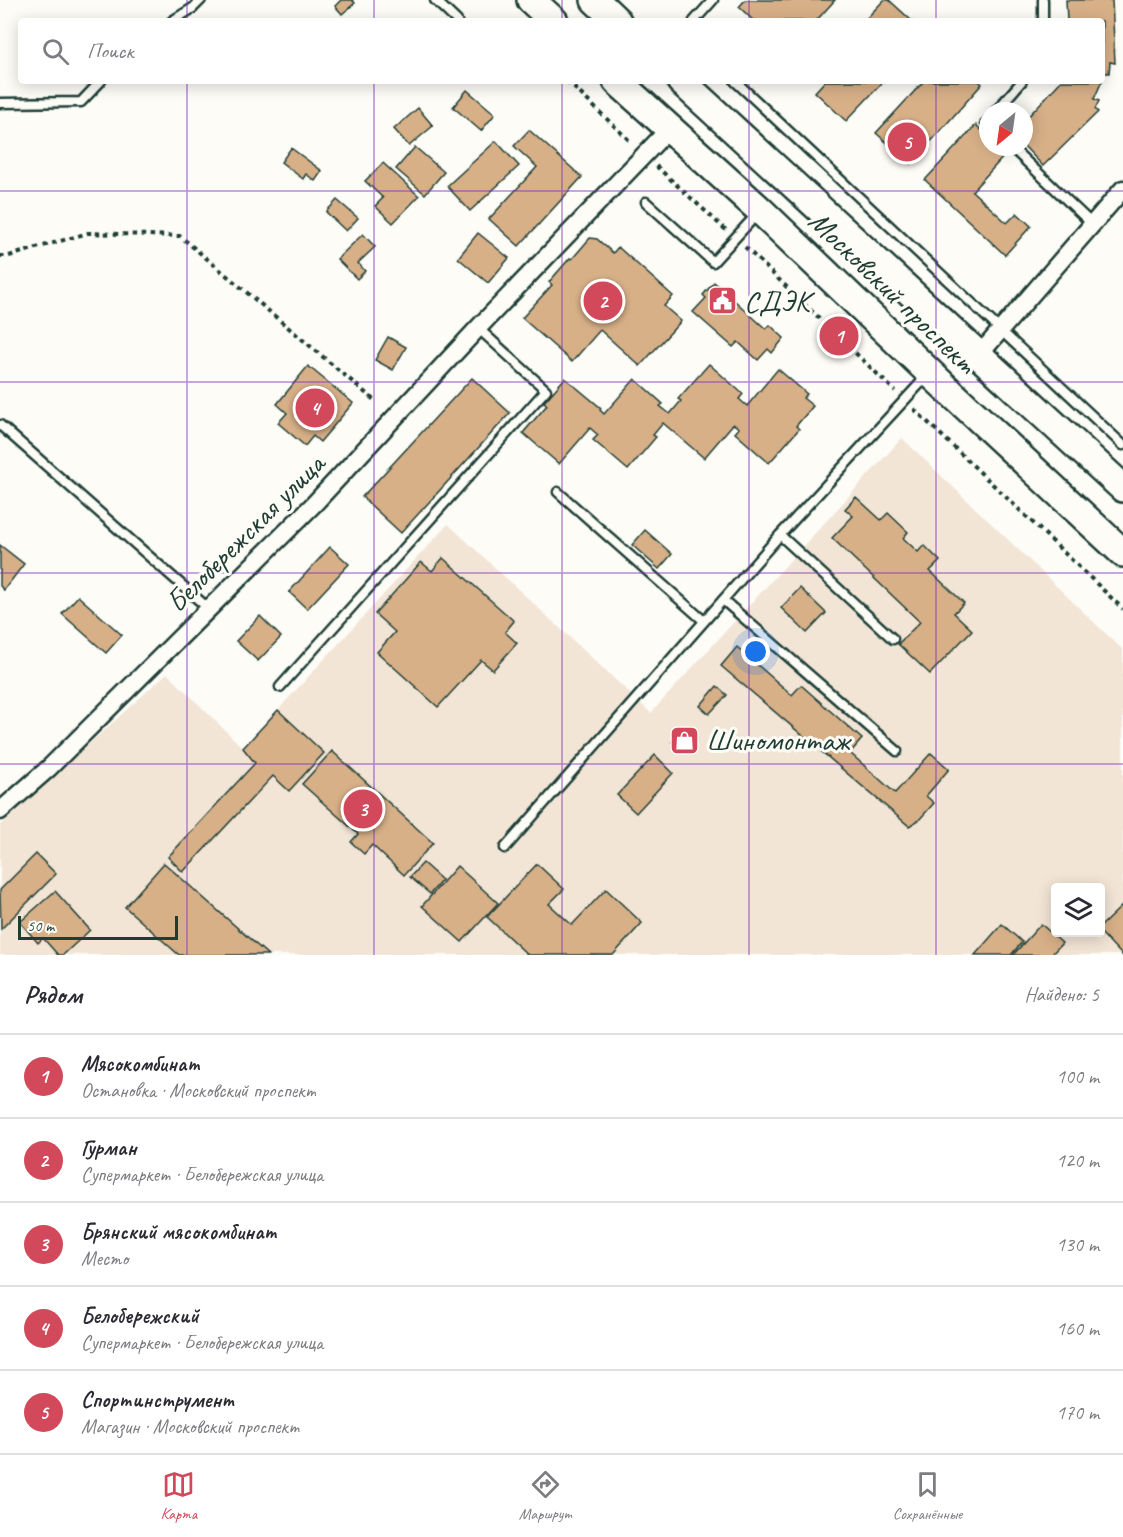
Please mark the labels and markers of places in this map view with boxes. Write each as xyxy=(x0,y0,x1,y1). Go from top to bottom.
pin: 5 xyxy=(888,120,926,164)
pin: 2 xyxy=(584,278,622,324)
place label: СДЭК xyxy=(744,282,816,320)
public building icon: СДЭК xyxy=(707,285,739,317)
pin: 1 xyxy=(820,314,858,358)
pin: 4 xyxy=(296,386,334,430)
place label: Шиномонтаж xyxy=(706,721,852,759)
shop icon: Шиномонтаж xyxy=(669,724,701,756)
pin: 3 xyxy=(344,786,382,832)

